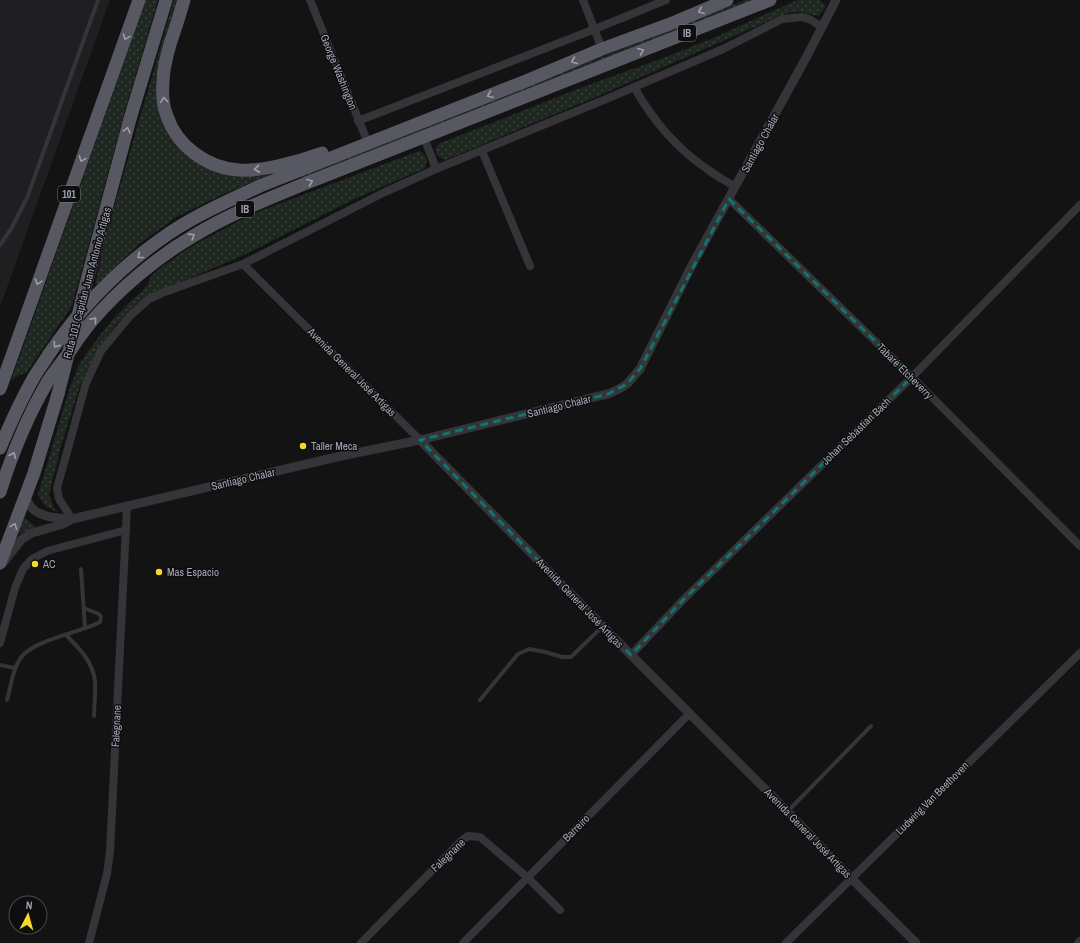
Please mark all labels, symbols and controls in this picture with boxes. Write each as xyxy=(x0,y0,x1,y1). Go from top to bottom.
one-way arrow xyxy=(698,6,705,14)
road number: IB xyxy=(678,25,696,41)
street label: George Washington xyxy=(317,32,361,112)
one-way arrow xyxy=(122,33,130,40)
one-way arrow xyxy=(638,48,645,56)
one-way arrow xyxy=(571,56,578,64)
one-way arrow xyxy=(487,91,494,99)
one-way arrow xyxy=(159,97,168,103)
street label: Santiago Chalar xyxy=(738,111,782,175)
one-way arrow xyxy=(122,127,131,134)
one-way arrow xyxy=(78,156,86,163)
one-way arrow xyxy=(254,165,260,174)
one-way arrow xyxy=(307,178,314,186)
road number: 101 xyxy=(58,186,80,202)
road number: IB xyxy=(236,201,254,217)
street label: Ruta 101 Capitán Juan Antonio Artigas xyxy=(60,205,114,360)
one-way arrow xyxy=(188,234,195,241)
one-way arrow xyxy=(137,251,144,258)
one-way arrow xyxy=(34,278,43,285)
one-way arrow xyxy=(89,317,96,325)
street label: Avenida General José Artigas xyxy=(304,324,400,420)
street label: Tabaré Etcheverry xyxy=(874,340,936,402)
one-way arrow xyxy=(53,341,60,348)
street label: Santiago Chalar xyxy=(526,391,592,421)
street label: Johan Sebastian Bach xyxy=(818,394,894,468)
place label: Taller Meca xyxy=(311,439,357,453)
marker: Taller Meca xyxy=(298,441,308,451)
one-way arrow xyxy=(8,452,16,459)
street label: Santiago Chalar xyxy=(210,465,276,493)
one-way arrow xyxy=(9,523,17,530)
street label: Avenida General José Artigas xyxy=(533,554,627,651)
place label: AC xyxy=(42,557,56,571)
marker: AC xyxy=(30,559,40,569)
place label: Mas Espacio xyxy=(167,565,219,579)
marker: Mas Espacio xyxy=(154,567,164,577)
street label: Falegnane xyxy=(108,705,124,747)
street label: Ludwing Van Beethoven xyxy=(893,759,971,837)
street label: Avenida General José Artigas xyxy=(761,784,855,881)
street label: Barreiro xyxy=(560,812,592,844)
street label: Falegnane xyxy=(428,835,468,875)
north arrow xyxy=(8,895,48,935)
text: N xyxy=(25,898,33,912)

